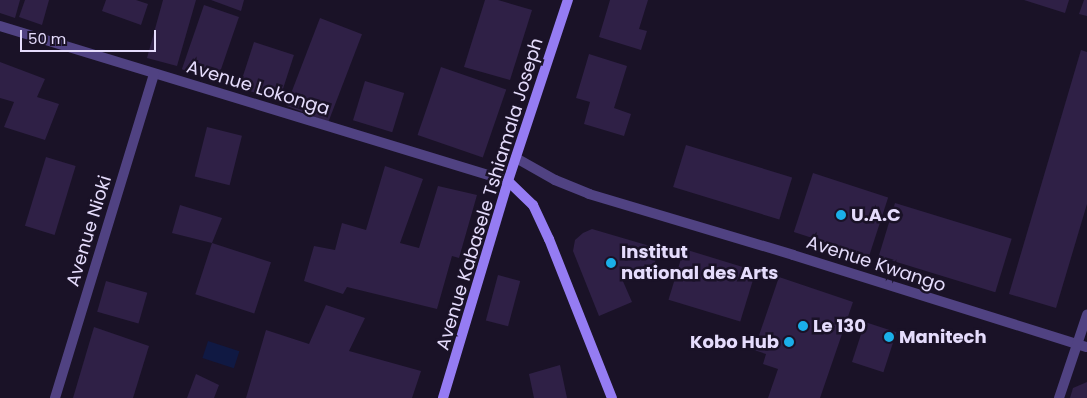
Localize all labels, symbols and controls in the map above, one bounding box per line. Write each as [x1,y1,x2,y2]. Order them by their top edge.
scale bar [22,20,159,52]
text: 50 m [28,28,66,49]
street label: Avenue Kabasele Tshiamala Joseph [432,35,548,353]
street label: Avenue Lokonga [184,56,332,120]
street label: Avenue Nioki [62,173,116,289]
place label: U.A.C [851,204,901,226]
marker: U.A.C [835,209,847,221]
street label: Avenue Kwango [804,231,948,297]
place label: Institut national des Arts [621,242,778,284]
marker: Institut national des Arts [605,257,617,269]
place label: Le 130 [813,315,866,337]
marker: Le 130 [797,320,809,332]
place label: Manitech [899,326,987,348]
place label: Kobo Hub [690,331,779,353]
marker: Manitech [883,331,895,343]
marker: Kobo Hub [783,336,795,348]

